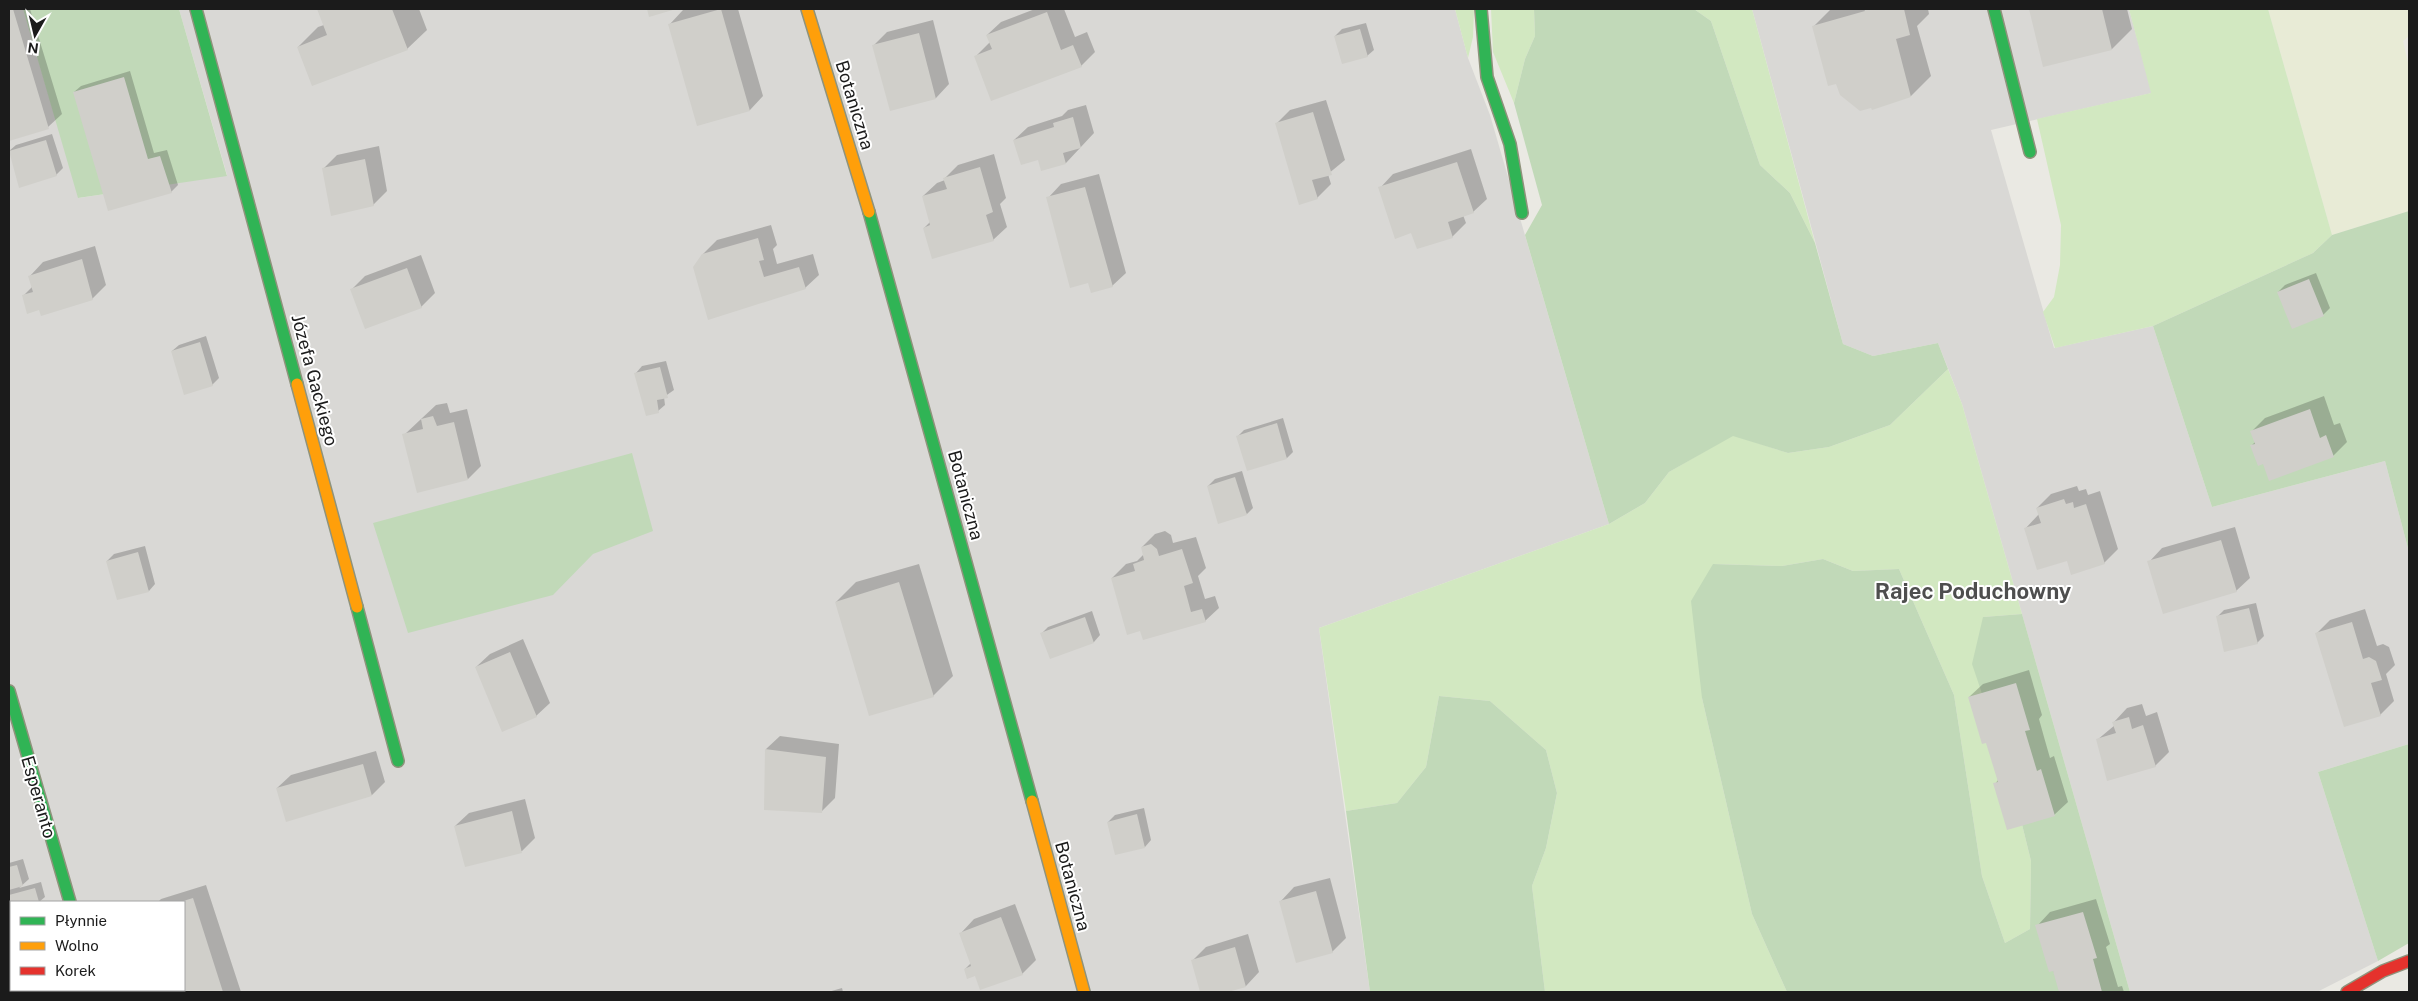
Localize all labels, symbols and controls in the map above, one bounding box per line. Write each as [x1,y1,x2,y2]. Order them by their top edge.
north arrow [10,10,60,60]
text: N [27,39,40,57]
street label: Botaniczna [831,58,879,152]
street label: Józefa Gackiego [287,312,343,448]
street label: Botaniczna [944,448,988,542]
district label: Rajec Poduchowny [1875,578,2072,604]
street label: Esperanto [17,753,61,841]
street label: Botaniczna [1051,839,1095,933]
legend [10,901,185,991]
text: Płynnie [55,912,107,929]
text: Wolno [55,937,99,954]
text: Korek [55,962,96,979]

